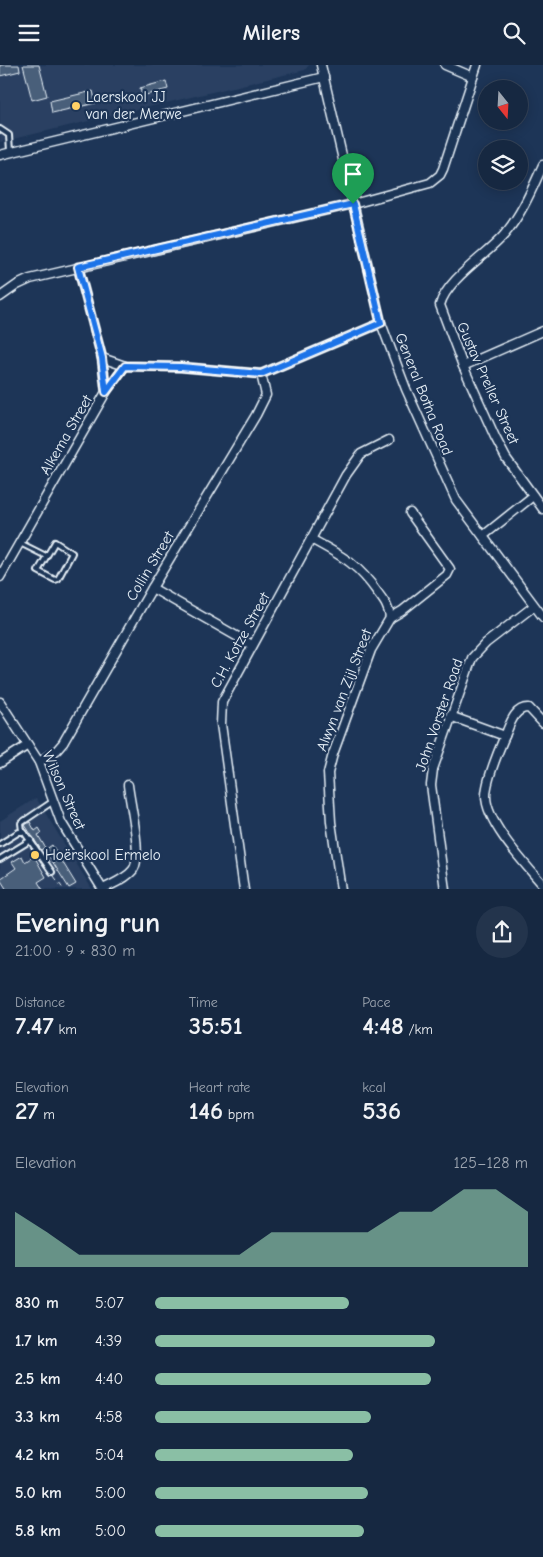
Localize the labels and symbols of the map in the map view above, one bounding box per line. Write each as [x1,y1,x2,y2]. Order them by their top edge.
north arrow [478,80,528,130]
place label: Laerskool JJ van der Merwe [85,88,182,123]
marker: Laerskool JJ van der Merwe [70,100,82,112]
pin [332,153,374,204]
street label: Gustav Preller Street [453,319,523,447]
street label: General Botha Road [391,330,457,458]
street label: Alkema Street [36,391,96,478]
street label: Collin Street [122,527,178,604]
street label: C.H. Kotze Street [206,588,274,691]
street label: Alwyn van Zijl Street [312,626,376,754]
street label: John Vorster Road [411,656,467,774]
street label: Wilson Street [39,748,90,833]
place label: Hoërskool Ermelo [45,846,161,864]
marker: Hoërskool Ermelo [29,849,41,861]

